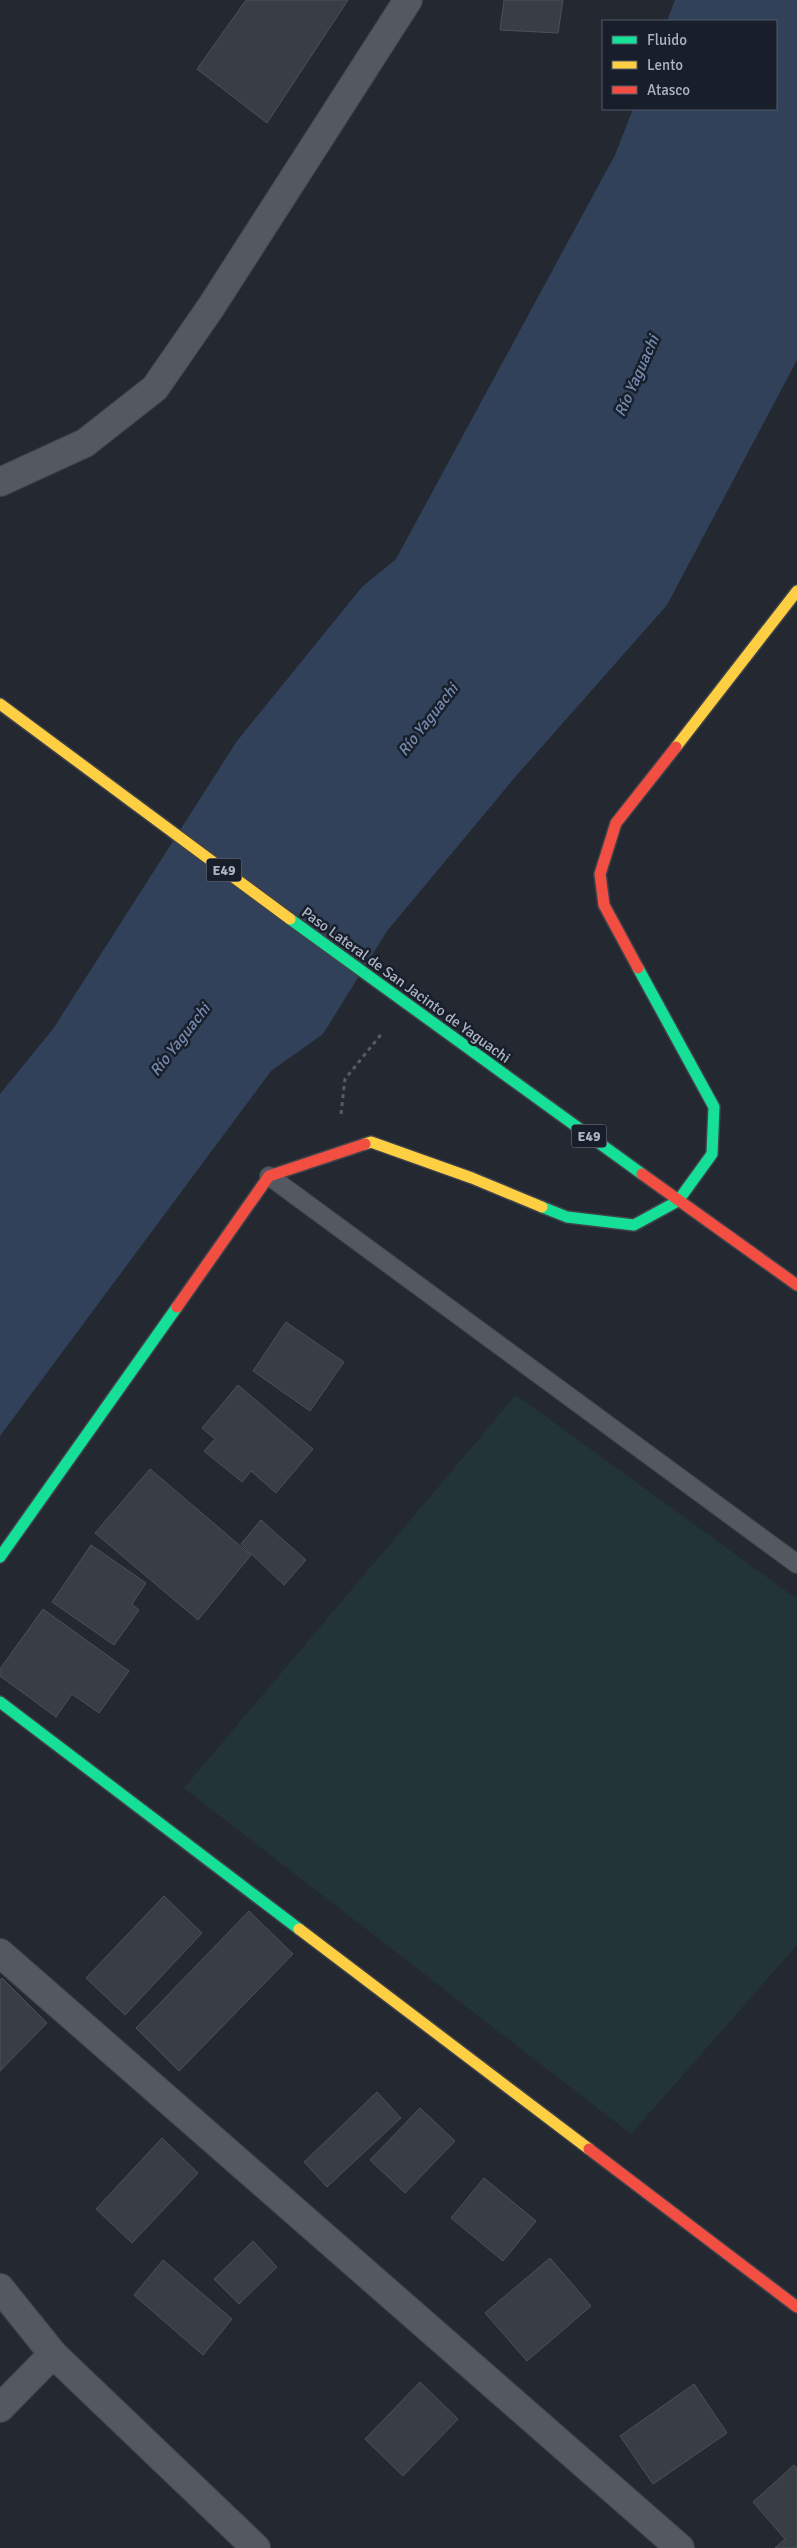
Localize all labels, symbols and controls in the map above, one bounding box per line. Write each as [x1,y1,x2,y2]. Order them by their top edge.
legend [602,20,777,110]
text: Fluido [647,31,687,49]
text: Lento [647,56,683,74]
text: Atasco [647,81,690,99]
water label: Río Yaguachi [610,331,665,420]
water label: Río Yaguachi [393,678,464,760]
road number: E49 [206,858,242,882]
street label: Paso Lateral de San Jacinto de Yaguachi [298,903,514,1067]
water label: Río Yaguachi [145,998,216,1080]
road number: E49 [572,1124,606,1148]

